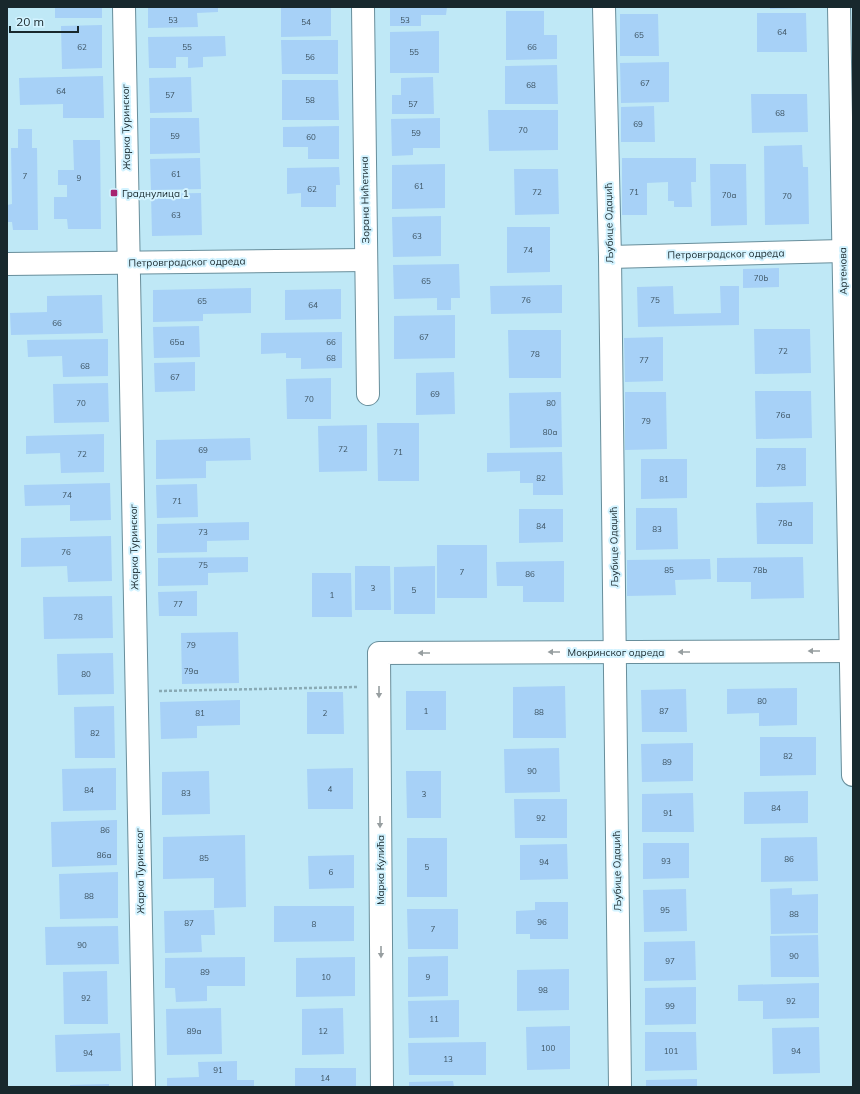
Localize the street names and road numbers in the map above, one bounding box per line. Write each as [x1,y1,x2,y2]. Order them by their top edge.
street label: Жарка Туринског [119,83,133,170]
street label: Зорана Нићетина [358,156,372,244]
street label: Љубице Одаџић [602,182,616,263]
street label: Петровградског одреда [667,246,785,262]
street label: Артемова [836,247,850,295]
street label: Петровградског одреда [128,254,246,270]
street label: Жарка Туринског [127,503,141,590]
street label: Љубице Одаџић [607,506,621,587]
street label: Мокринског одреда [568,646,664,659]
street label: Жарка Туринског [133,827,147,914]
street label: Љубице Одаџић [610,830,624,911]
street label: Марка Кулића [374,835,387,905]

